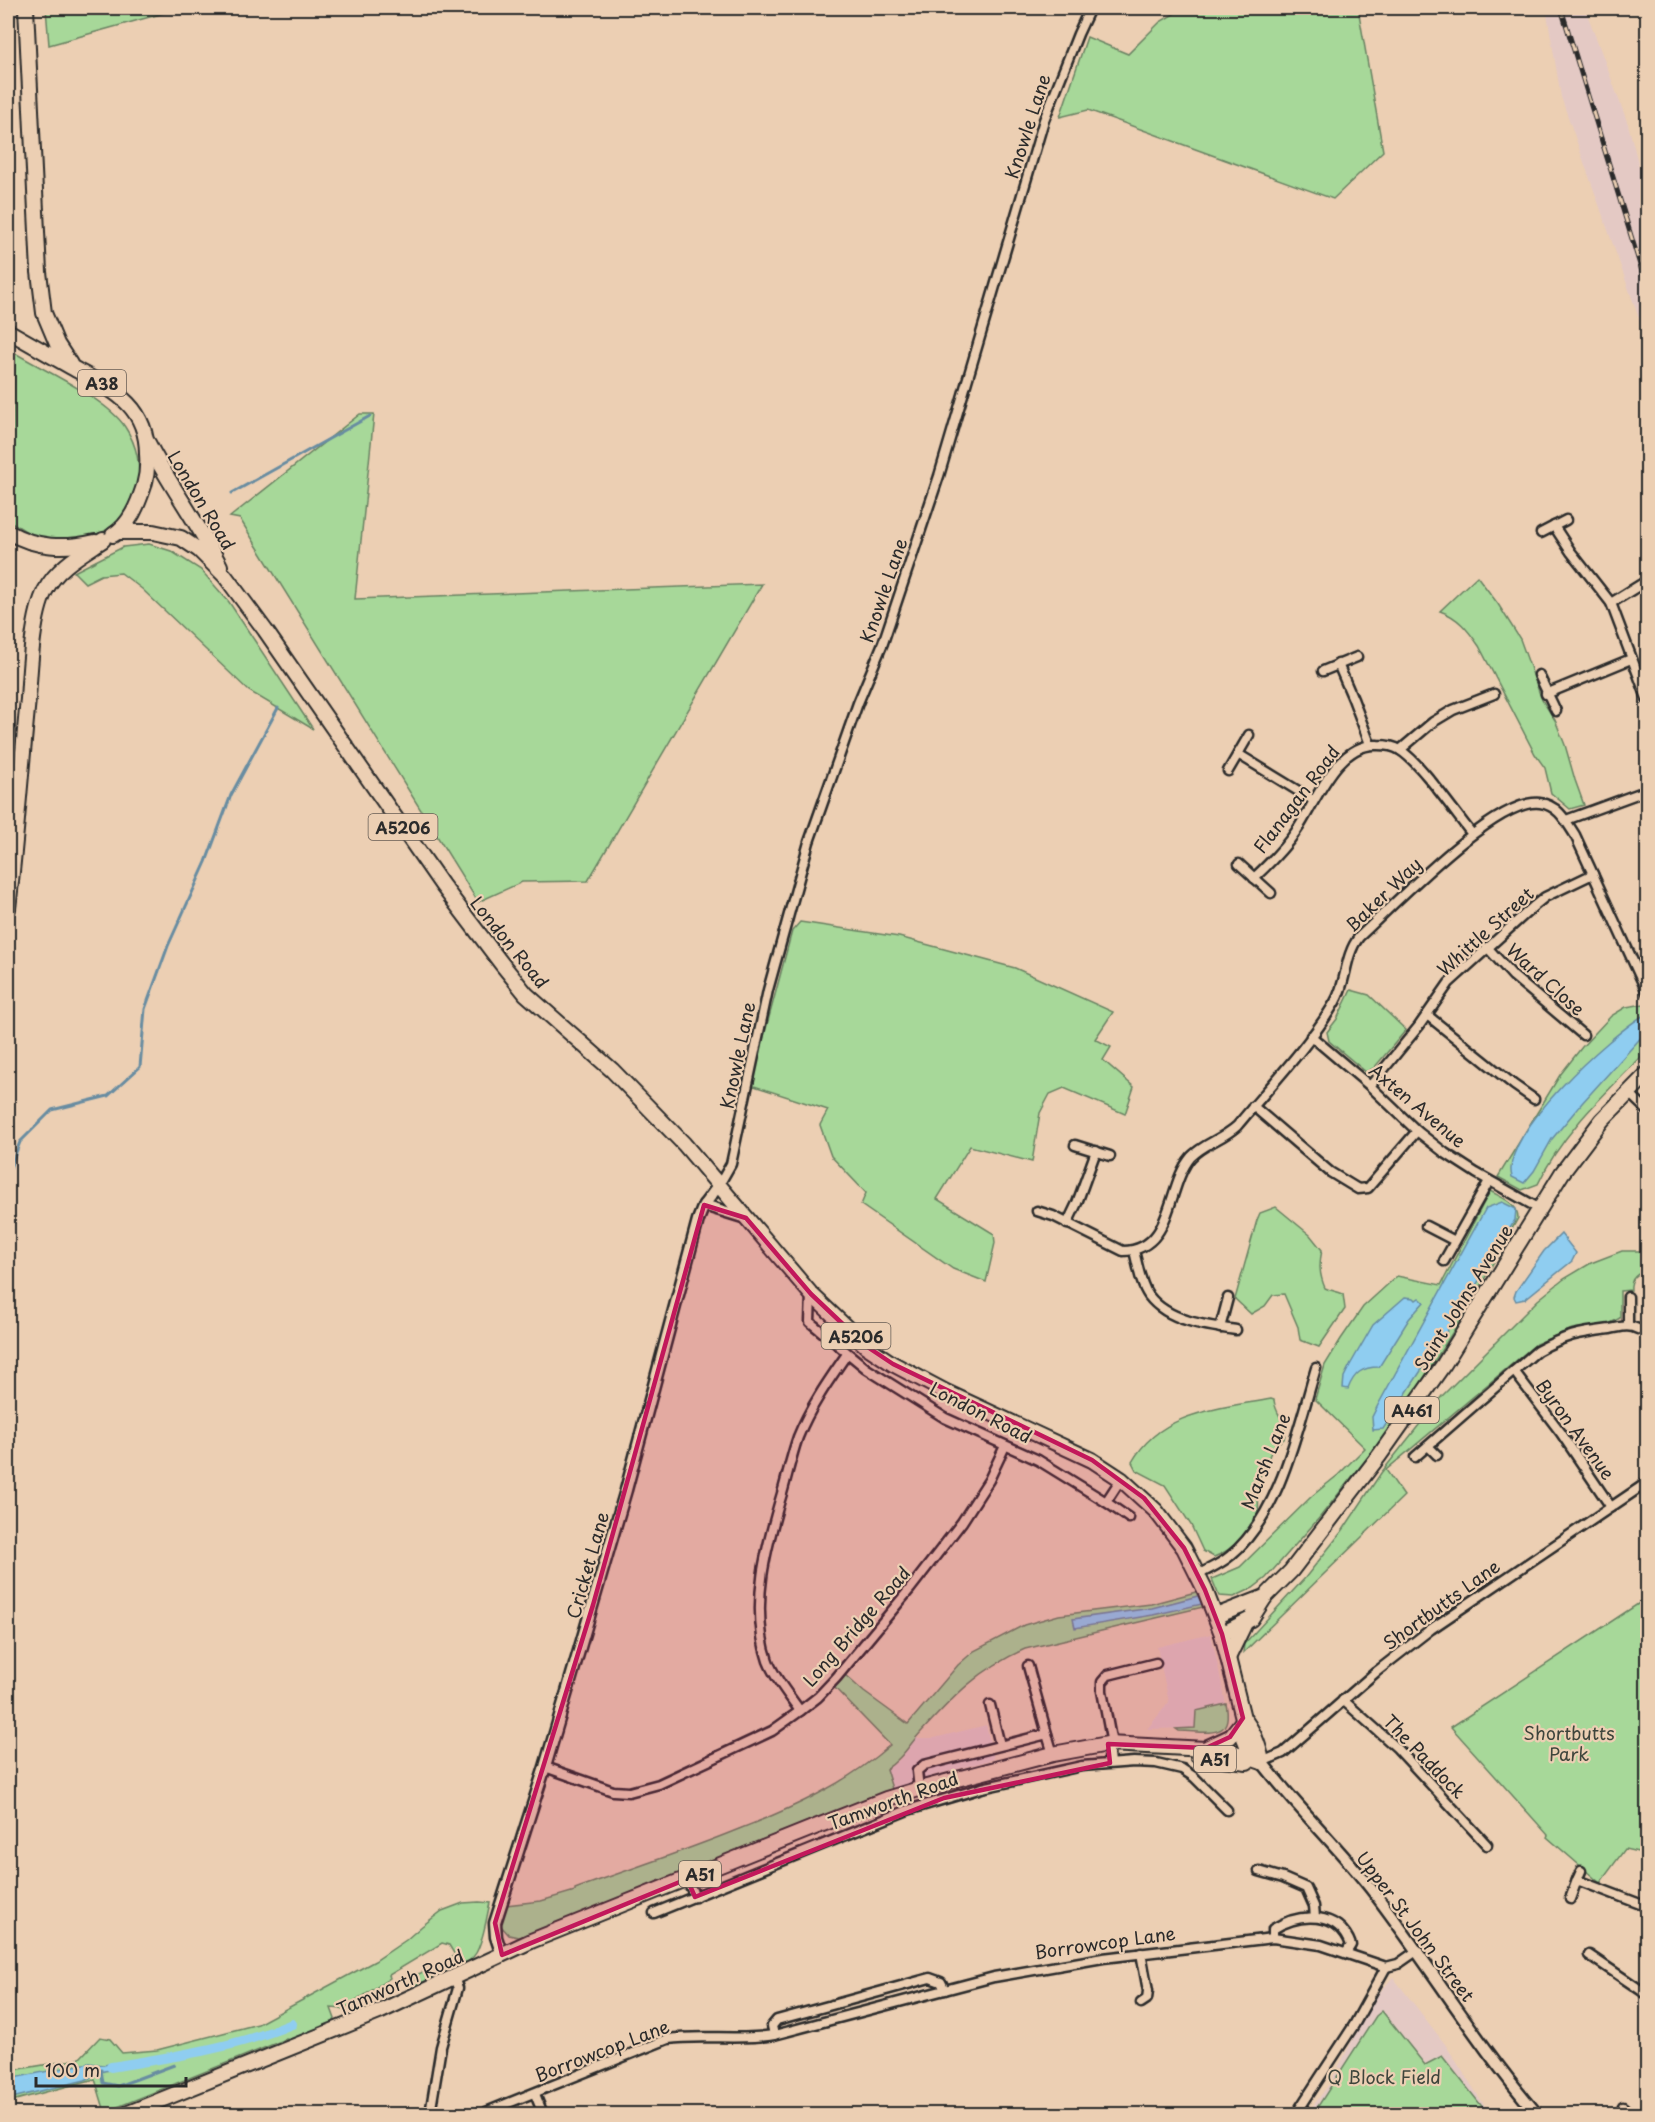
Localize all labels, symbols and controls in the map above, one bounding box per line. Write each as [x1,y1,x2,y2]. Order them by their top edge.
street label: Knowle Lane [997,70,1057,182]
road number: A38 [78,370,126,396]
street label: London Road [162,445,242,555]
street label: Knowle Lane [853,534,913,646]
street label: Flanagan Road [1246,739,1346,859]
road number: A5206 [368,814,438,840]
street label: Baker Way [1339,850,1427,938]
street label: Whittle Street [1431,880,1539,982]
street label: London Road [464,890,556,994]
street label: Ward Close [1501,936,1591,1022]
street label: Knowle Lane [712,999,762,1111]
street label: Axten Avenue [1364,1057,1472,1154]
street label: Saint Johns Avenue [1407,1218,1519,1376]
road number: A5206 [822,1323,890,1349]
street label: Byron Avenue [1530,1373,1622,1485]
street label: London Road [925,1375,1037,1449]
road number: A461 [1385,1397,1439,1423]
street label: Marsh Lane [1233,1409,1297,1513]
street label: Cricket Lane [559,1508,615,1622]
street label: Shortbutts Lane [1377,1552,1505,1656]
street label: Long Bridge Road [796,1560,916,1692]
street label: The Paddock [1378,1708,1472,1804]
park label: Shortbutts Park [1523,1719,1615,1767]
road number: A51 [1194,1746,1236,1772]
street label: Tamworth Road [824,1764,962,1836]
street label: Upper St John Street [1350,1845,1482,2007]
road number: A51 [679,1861,721,1887]
street label: Borrowcop Lane [1033,1919,1177,1965]
street label: Tamworth Road [332,1942,468,2022]
street label: Borrowcop Lane [531,2012,673,2088]
scale bar [36,2050,186,2088]
text: 100 m [45,2056,100,2083]
park label: Q Block Field [1327,2063,1441,2090]

